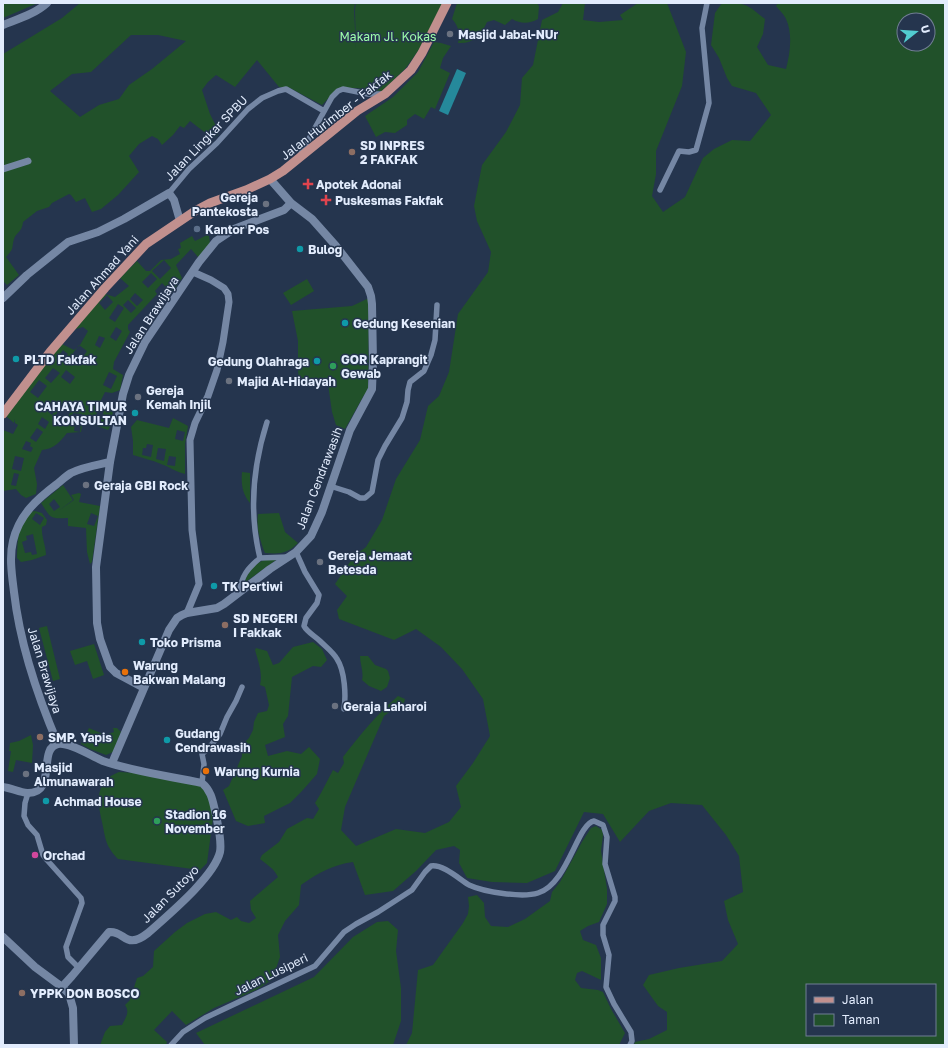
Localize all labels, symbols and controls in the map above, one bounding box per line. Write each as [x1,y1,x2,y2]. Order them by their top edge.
north arrow [896,12,936,52]
text: U [919,23,933,35]
place label: Masjid Jabal-NUr [458,27,559,42]
park label: Makam Jl. Kokas [340,29,436,44]
marker: Masjid Jabal-NUr [445,29,455,39]
street label: Jalan Hurimber - Fakfak [277,67,395,163]
street label: Jalan Lingkar SPBU [161,92,251,184]
place label: SD INPRES 2 FAKFAK [360,138,425,167]
marker: SD INPRES 2 FAKFAK [347,147,357,157]
place label: Apotek Adonai [316,177,401,192]
marker: Apotek Adonai [303,179,313,189]
place label: Gereja Pantekosta [192,190,258,219]
place label: Puskesmas Fakfak [335,193,444,208]
marker: Puskesmas Fakfak [320,194,332,206]
marker: Gereja Pantekosta [261,199,271,209]
place label: Kantor Pos [205,222,270,237]
marker: Kantor Pos [192,224,202,234]
street label: Jalan Ahmad Yani [62,232,142,318]
place label: Bulog [308,242,342,257]
marker: Bulog [295,244,305,254]
street label: Jalan Brawijaya [120,273,182,357]
place label: Gedung Kesenian [353,316,455,331]
marker: Gedung Kesenian [340,318,350,328]
place label: PLTD Fakfak [24,352,96,367]
place label: GOR Kaprangit Gewab [341,352,428,381]
marker: PLTD Fakfak [11,354,21,364]
place label: Gedung Olahraga [208,354,309,369]
marker: Gedung Olahraga [312,356,322,366]
marker: GOR Kaprangit Gewab [328,361,338,371]
place label: Majid Al-Hidayah [237,374,336,389]
marker: Majid Al-Hidayah [224,376,234,386]
place label: Gereja Kemah Injil [146,383,211,412]
marker: Gereja Kemah Injil [133,392,143,402]
place label: CAHAYA TIMUR KONSULTAN [35,399,127,428]
marker: CAHAYA TIMUR KONSULTAN [130,408,140,418]
street label: Jalan Cendrawasih [293,425,345,531]
place label: Geraja GBI Rock [94,478,188,493]
marker: Geraja GBI Rock [81,480,91,490]
place label: Gereja Jemaat Betesda [328,548,412,577]
marker: Gereja Jemaat Betesda [315,557,325,567]
place label: TK Pertiwi [222,579,283,594]
marker: TK Pertiwi [209,581,219,591]
place label: SD NEGERI I Fakkak [233,611,298,640]
marker: SD NEGERI I Fakkak [220,620,230,630]
street label: Jalan Brawijaya [25,625,65,715]
place label: Toko Prisma [150,635,221,650]
marker: Toko Prisma [137,637,147,647]
place label: Warung Bakwan Malang [133,658,226,687]
marker: Warung Bakwan Malang [120,667,130,677]
place label: Geraja Laharoi [343,699,427,714]
marker: Geraja Laharoi [330,701,340,711]
place label: Gudang Cendrawasih [175,726,250,755]
place label: SMP. Yapis [48,730,112,745]
marker: SMP. Yapis [35,732,45,742]
marker: Gudang Cendrawasih [162,735,172,745]
place label: Masjid Almunawarah [34,760,114,789]
place label: Warung Kurnia [214,764,300,779]
marker: Warung Kurnia [201,766,211,776]
marker: Masjid Almunawarah [21,769,31,779]
place label: Achmad House [54,794,142,809]
marker: Achmad House [41,796,51,806]
place label: Stadion 16 November [165,807,227,836]
marker: Stadion 16 November [152,816,162,826]
place label: Orchad [43,848,85,863]
marker: Orchad [30,850,40,860]
street label: Jalan Sutoyo [138,862,202,926]
street label: Jalan Lusiperi [232,950,310,998]
legend [806,984,936,1036]
place label: YPPK DON BOSCO [30,986,140,1001]
marker: YPPK DON BOSCO [17,988,27,998]
text: Jalan [842,992,873,1007]
text: Taman [842,1012,880,1027]

